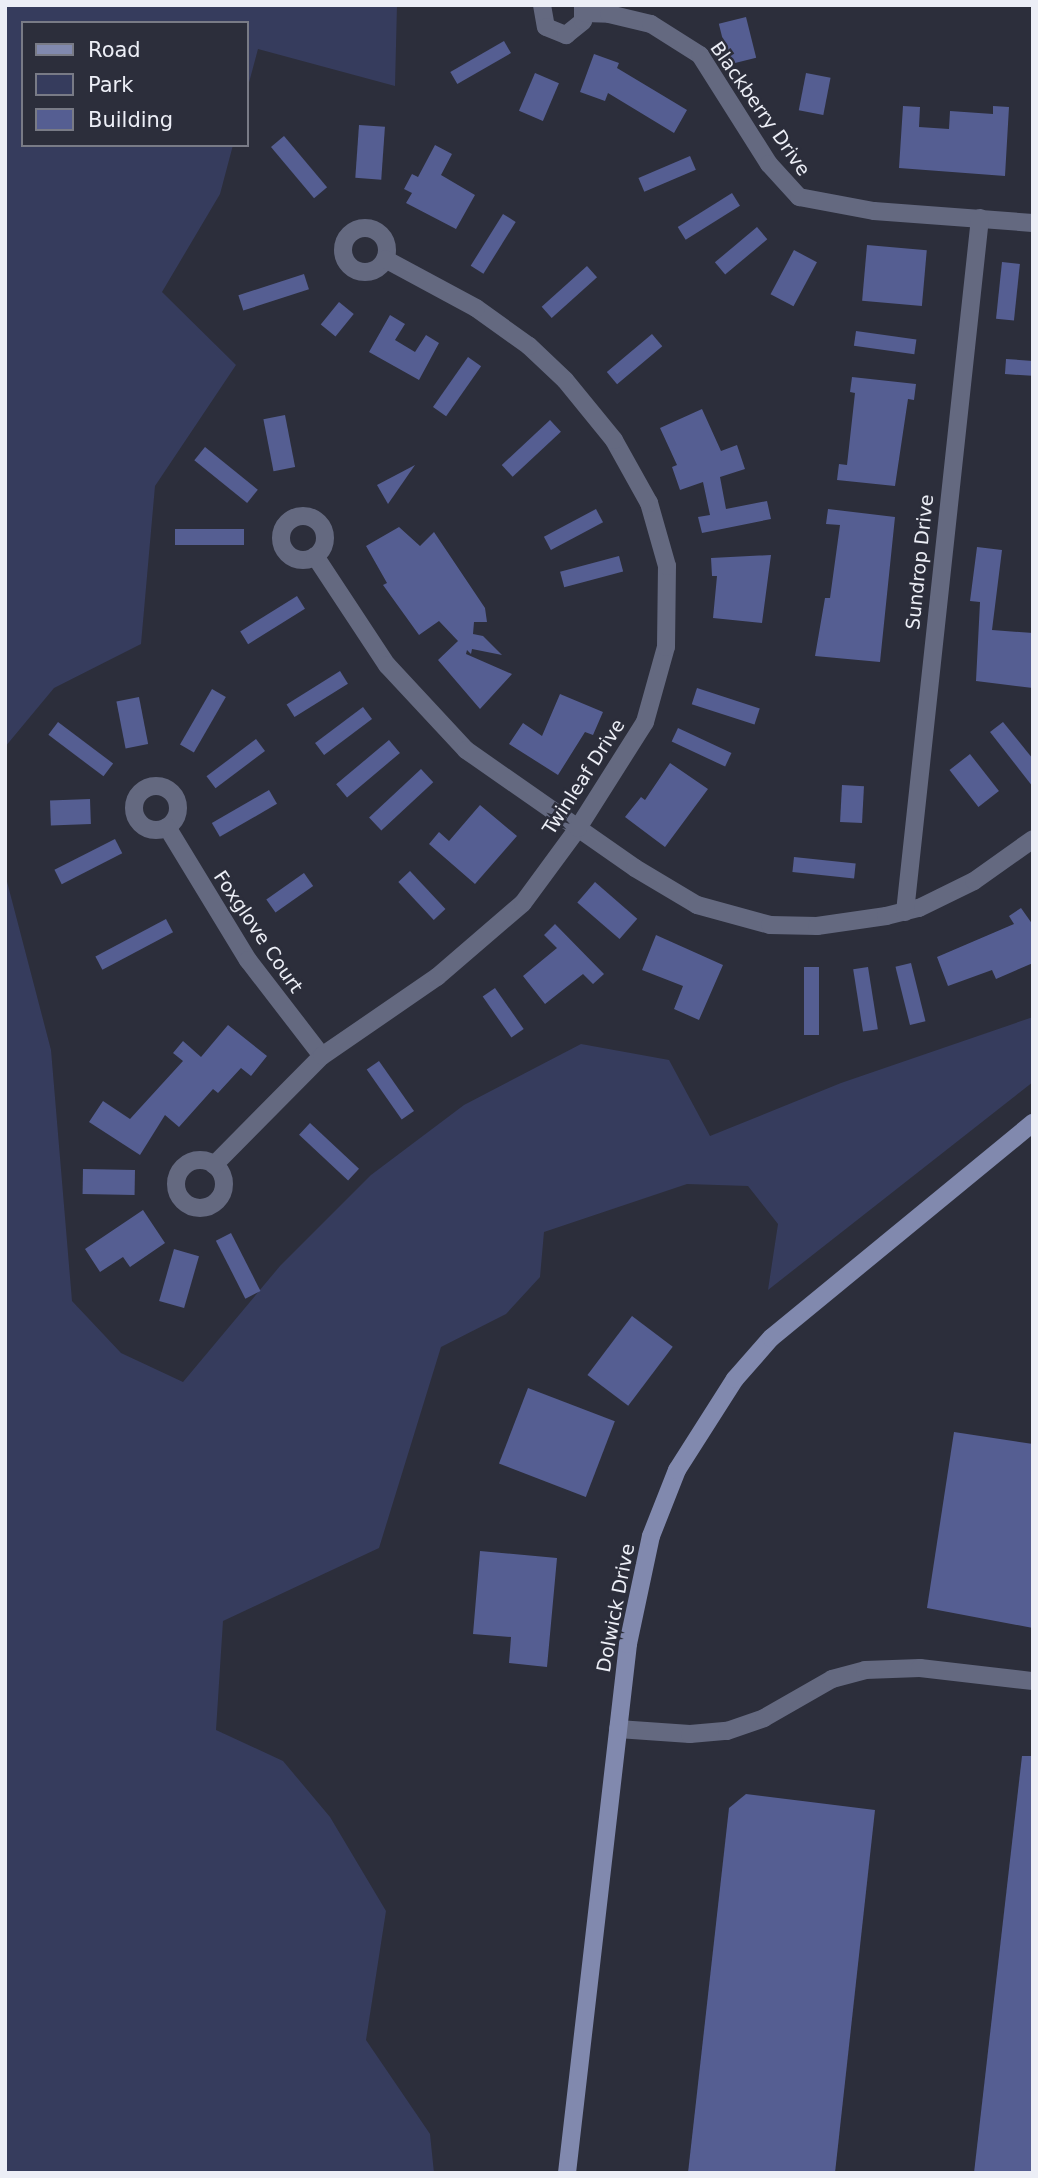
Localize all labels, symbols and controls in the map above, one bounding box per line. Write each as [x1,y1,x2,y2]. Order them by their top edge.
legend [21,21,248,147]
text: Road [88,38,141,62]
street label: Blackberry Drive [705,38,815,180]
text: Park [88,73,133,97]
text: Building [88,108,173,132]
street label: Sundrop Drive [902,493,938,631]
street label: Twinleaf Drive [538,715,630,839]
street label: Foxglove Court [209,866,307,998]
street label: Dolwick Drive [592,1542,640,1674]

